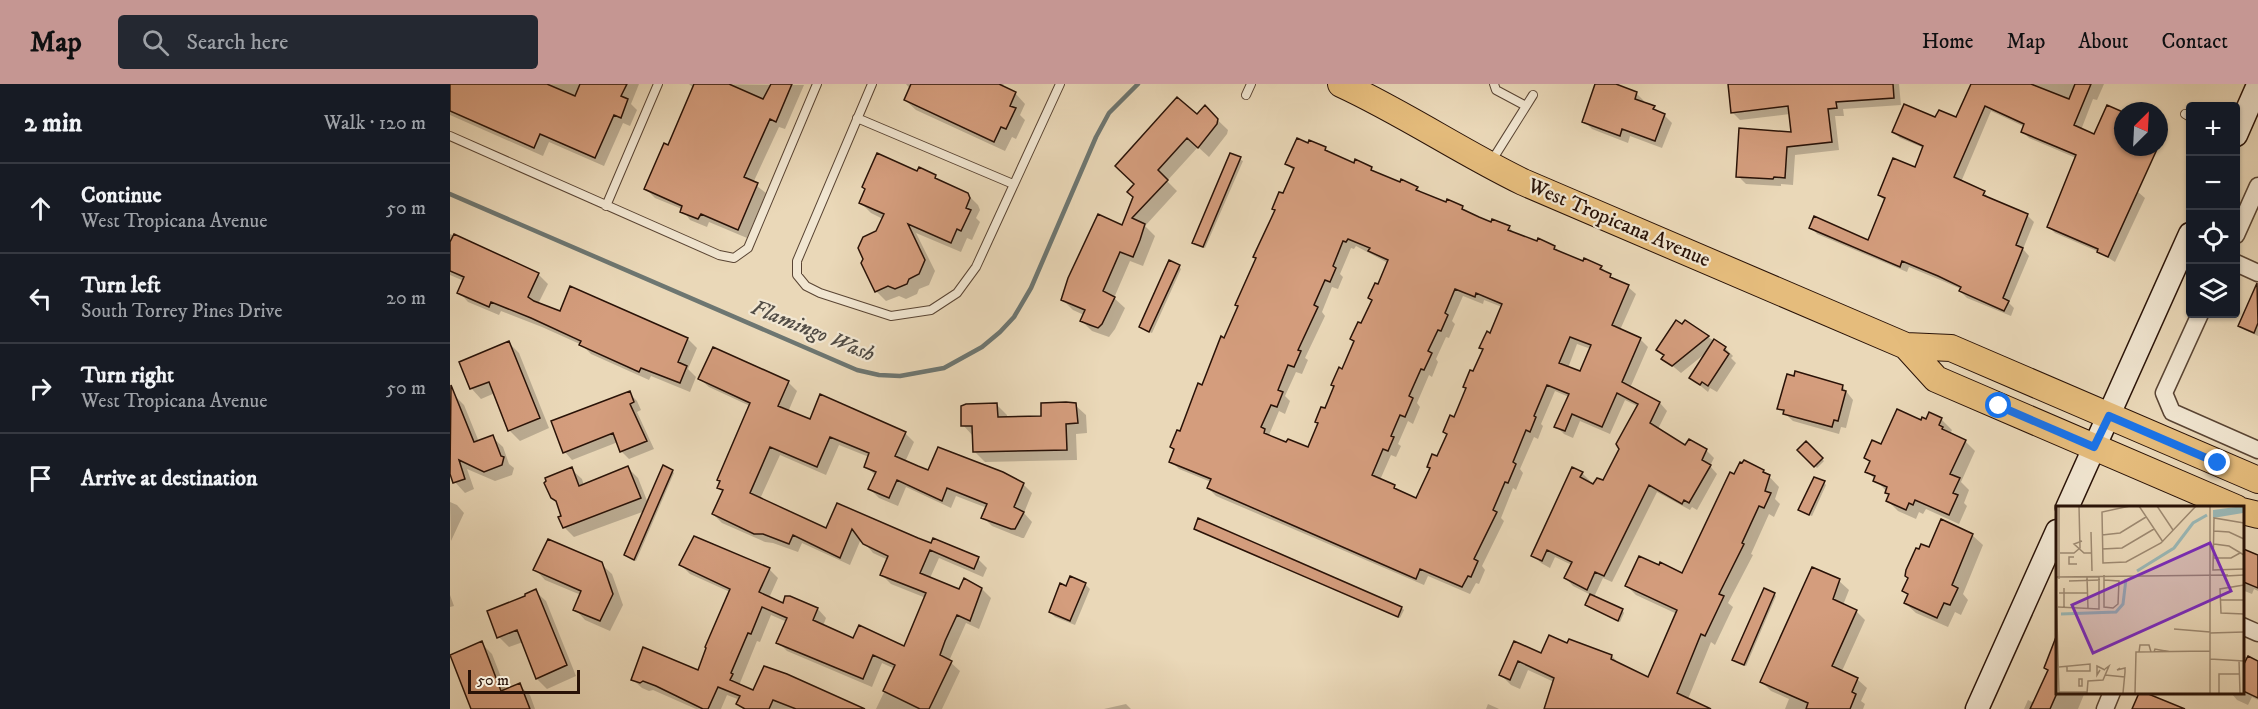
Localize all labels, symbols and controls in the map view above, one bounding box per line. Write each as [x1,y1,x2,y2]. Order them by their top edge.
search box [118,15,538,69]
text: Map [30,25,82,60]
icon: search [139,26,172,59]
text: Search here [187,29,288,56]
text: Home [1922,29,1974,55]
text: Map [2007,29,2045,55]
text: About [2078,29,2129,55]
text: Contact [2162,29,2228,55]
north arrow [2114,102,2168,156]
map controls [2186,102,2240,318]
button: + [2186,102,2240,156]
text: 2 min [24,107,82,140]
text: Walk · 120 m [324,111,426,136]
button: − [2186,156,2240,210]
street label: West Tropicana Avenue [1523,172,1714,273]
text: Continue [81,182,162,209]
icon: ahead [24,192,57,225]
text: 50 m [386,196,426,221]
text: West Tropicana Avenue [81,209,267,234]
button: locate [2186,210,2240,264]
button: layers [2186,264,2240,318]
text: Turn left [81,272,161,299]
icon: left [24,282,57,315]
text: 20 m [386,286,426,311]
water label: Flamingo Wash [747,294,879,368]
text: South Torrey Pines Drive [81,299,283,324]
text: Turn right [81,362,174,389]
icon: right [24,372,57,405]
text: 50 m [386,376,426,401]
text: West Tropicana Avenue [81,389,267,414]
route start [1985,392,2011,418]
route end [2204,449,2230,475]
icon: arrive [24,462,57,495]
text: Arrive at destination [81,465,258,492]
inset map [2056,506,2243,694]
scale bar [468,667,580,694]
text: 50 m [477,670,509,690]

